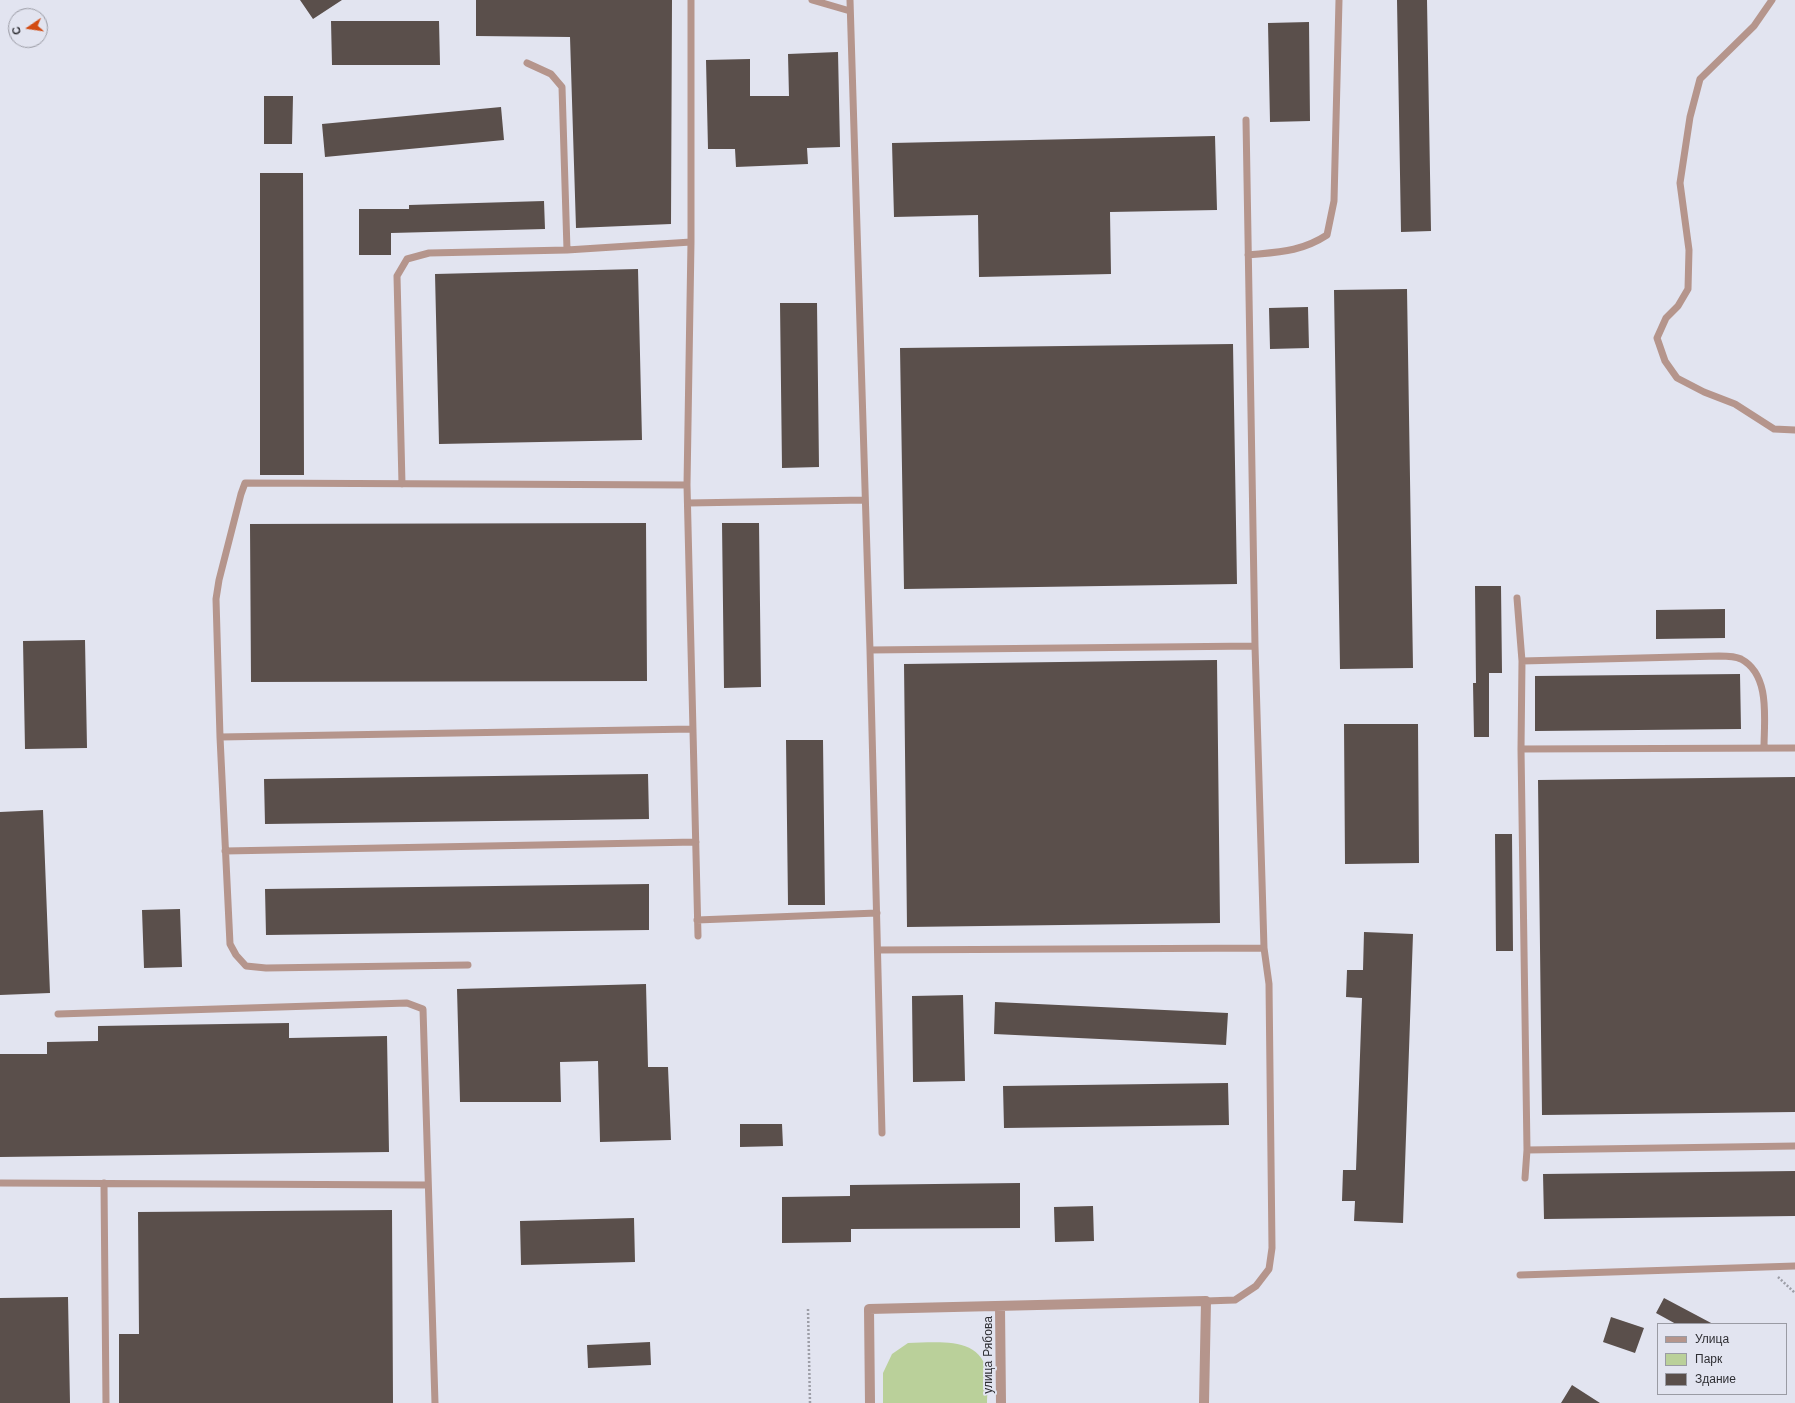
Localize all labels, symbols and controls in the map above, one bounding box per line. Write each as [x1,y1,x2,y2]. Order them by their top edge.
north arrow [8,8,48,48]
text: С [10,25,24,36]
street label: улица Рябова [981,1316,995,1394]
legend [1657,1323,1787,1395]
text: Улица [1695,1332,1729,1346]
text: Парк [1695,1352,1722,1366]
text: Здание [1695,1372,1736,1386]

